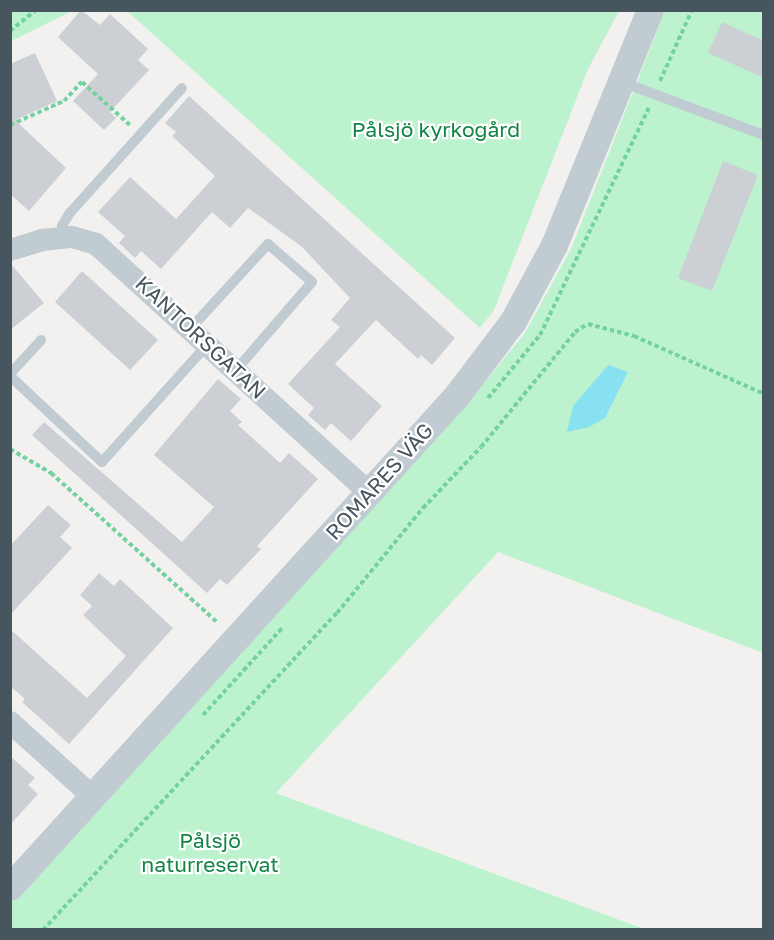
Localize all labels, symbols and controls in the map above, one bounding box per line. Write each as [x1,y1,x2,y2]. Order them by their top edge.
park label: Pålsjö kyrkogård [352,116,520,142]
street label: KANTORSGATAN [131,270,271,404]
street label: ROMARES VÄG [320,417,438,545]
park label: Pålsjö naturreservat [141,827,279,877]

